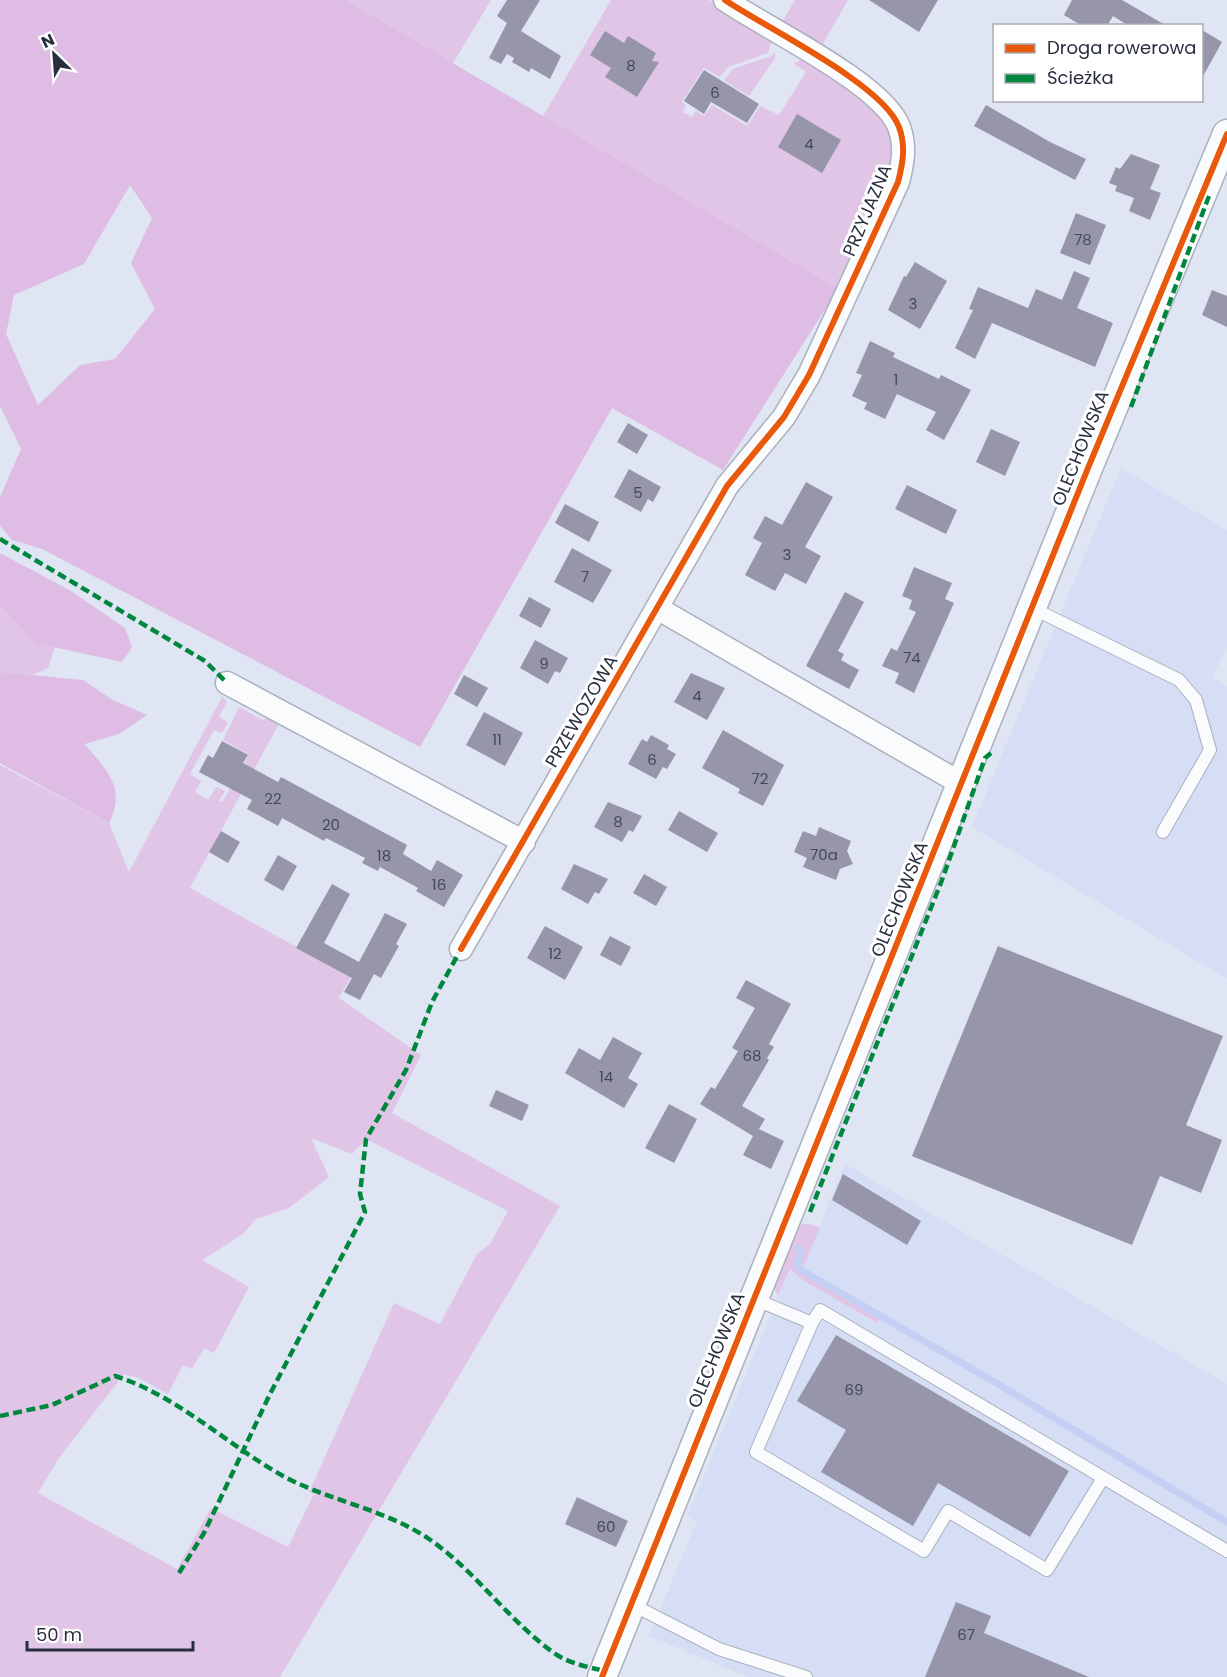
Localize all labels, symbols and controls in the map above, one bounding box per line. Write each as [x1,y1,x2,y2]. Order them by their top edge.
north arrow [24,24,84,84]
legend [993,24,1203,102]
text: N [38,28,58,54]
text: Droga rowerowa [1047,35,1196,60]
house number: 8 [626,55,636,76]
text: Ścieżka [1047,65,1114,90]
house number: 6 [710,82,720,103]
house number: 4 [804,133,814,154]
street label: PRZYJAZNA [836,160,898,260]
house number: 78 [1074,229,1092,250]
house number: 3 [909,293,917,314]
house number: 1 [894,369,898,390]
street label: OLECHOWSKA [1045,386,1115,510]
house number: 5 [633,482,643,503]
house number: 3 [783,544,791,565]
house number: 7 [581,566,589,587]
house number: 74 [903,647,921,668]
street label: PRZEWOZOWA [539,650,623,772]
house number: 9 [539,653,549,674]
house number: 4 [692,685,702,706]
house number: 11 [492,729,502,750]
house number: 6 [647,749,657,770]
house number: 72 [752,768,768,789]
house number: 22 [264,788,282,809]
house number: 8 [613,811,623,832]
house number: 20 [322,814,340,835]
street label: OLECHOWSKA [864,837,934,961]
house number: 70a [810,844,838,865]
house number: 18 [377,845,391,866]
house number: 16 [432,874,446,895]
house number: 12 [548,943,562,964]
house number: 68 [743,1045,762,1066]
house number: 14 [599,1066,613,1087]
street label: OLECHOWSKA [681,1288,751,1412]
house number: 69 [845,1379,863,1400]
house number: 60 [597,1516,615,1537]
scale bar [27,1614,194,1652]
text: 50 m [36,1622,82,1647]
house number: 67 [957,1624,975,1645]

